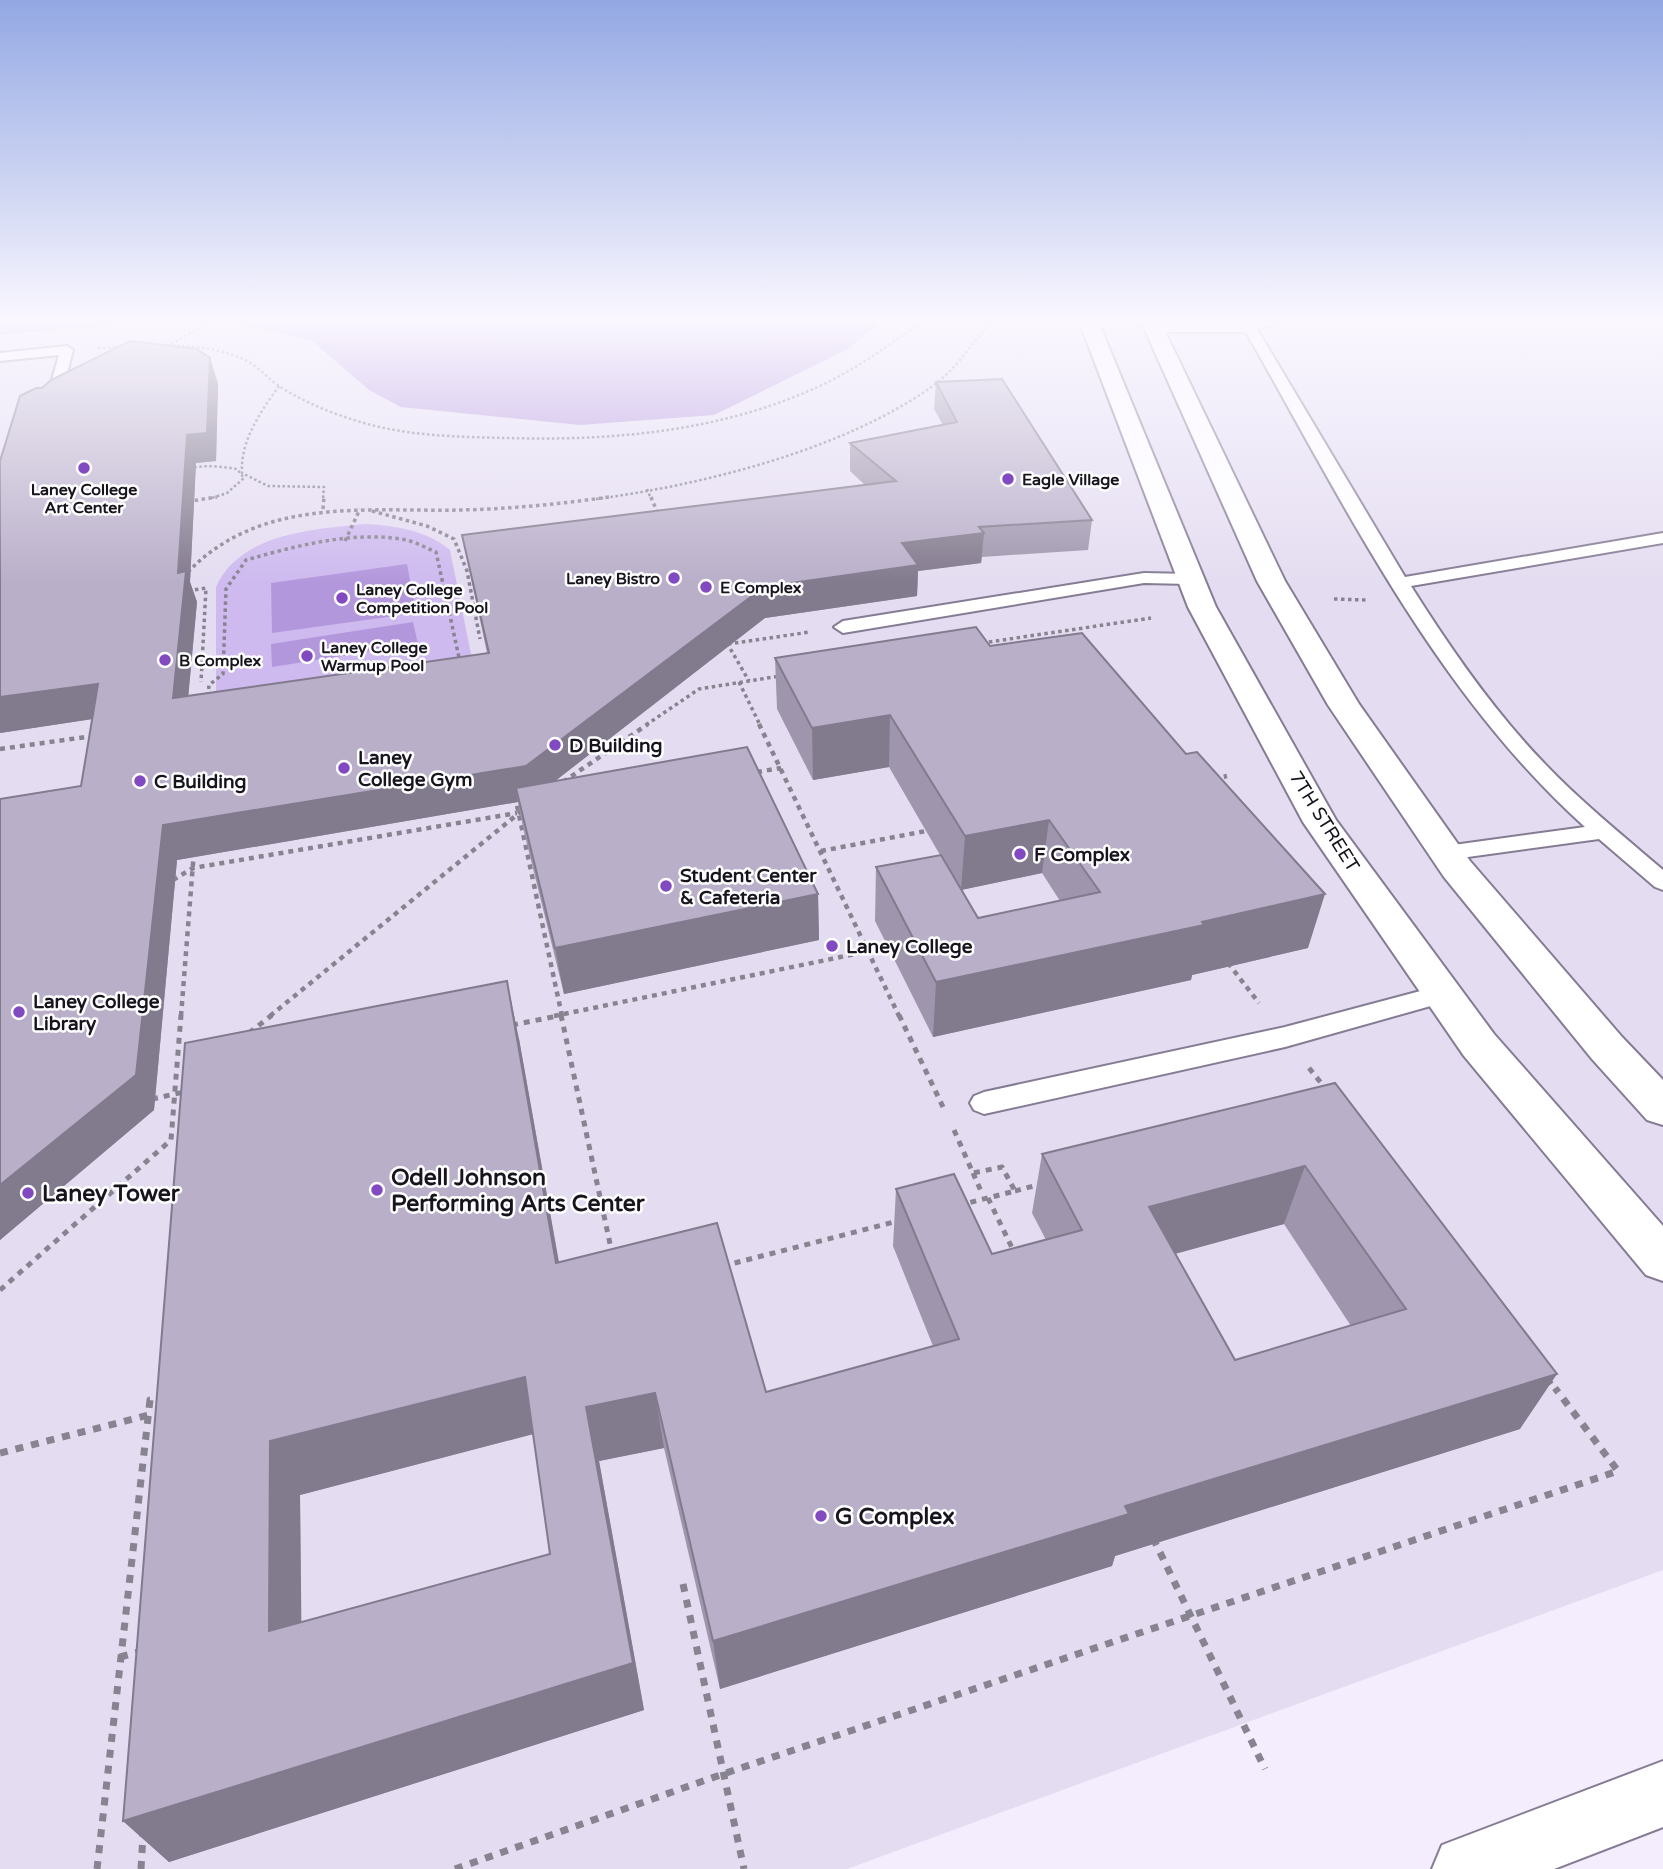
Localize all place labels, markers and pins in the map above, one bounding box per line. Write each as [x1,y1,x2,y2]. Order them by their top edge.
marker: Laney College Art Center [76,460,92,476]
place label: Eagle Village [1022,470,1119,490]
marker: Eagle Village [1000,471,1016,487]
place label: Laney College Art Center [31,480,137,518]
place label: Laney Bistro [566,569,660,589]
marker: Laney Bistro [666,570,682,586]
place label: E Complex [720,578,802,598]
marker: E Complex [698,579,714,595]
place label: Laney College Competition Pool [356,580,488,618]
marker: Laney College Competition Pool [334,590,350,606]
place label: Laney College Warmup Pool [321,638,427,676]
marker: Laney College Warmup Pool [299,648,315,664]
place label: B Complex [179,651,262,671]
marker: B Complex [157,652,173,668]
place label: D Building [569,735,663,758]
marker: D Building [547,737,563,753]
place label: Laney College Gym [358,747,472,792]
marker: Laney College Gym [336,760,352,776]
place label: C Building [154,771,247,794]
marker: C Building [132,773,148,789]
place label: F Complex [1034,844,1130,867]
marker: F Complex [1012,846,1028,862]
place label: Student Center & Cafeteria [680,865,817,909]
marker: Student Center & Cafeteria [658,878,674,894]
place label: Laney College [846,936,973,959]
marker: Laney College [824,938,840,954]
place label: Laney College Library [33,991,160,1036]
marker: Laney College Library [11,1004,27,1020]
place label: Odell Johnson Performing Arts Center [391,1164,646,1218]
place label: Laney Tower [42,1180,181,1208]
marker: Odell Johnson Performing Arts Center [369,1182,385,1198]
marker: Laney Tower [20,1185,36,1201]
place label: G Complex [835,1503,955,1531]
marker: G Complex [813,1508,829,1524]

